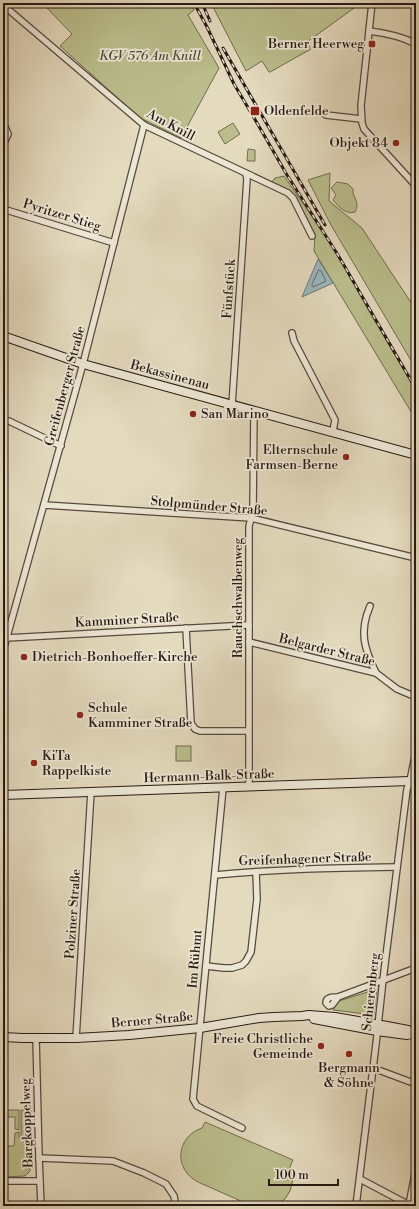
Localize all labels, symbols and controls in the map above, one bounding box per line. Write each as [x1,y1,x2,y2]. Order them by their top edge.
place label: Berner Heerweg [267,36,364,52]
marker: Berner Heerweg [367,39,377,49]
park label: KGV 576 Am Knill [99,48,202,64]
place label: Oldenfelde [264,103,329,119]
street label: Am Knill [143,105,198,144]
marker: Oldenfelde [249,105,261,117]
place label: Objekt 84 [330,135,388,151]
marker: Objekt 84 [391,138,401,148]
street label: Pyritzer Stieg [21,196,103,235]
street label: Fünfstück [219,258,239,319]
street label: Greifenberger Straße [41,324,89,448]
street label: Bekassinenau [128,357,212,393]
place label: San Marino [201,406,269,422]
marker: San Marino [188,409,198,419]
place label: Elternschule Farmsen-Berne [245,442,338,473]
marker: Elternschule Farmsen-Berne [341,452,351,462]
street label: Stolpmünder Straße [150,493,269,519]
street label: Rauchschwalbenweg [230,537,246,658]
street label: Kamminer Straße [74,609,180,631]
street label: Belgarder Straße [276,630,377,670]
place label: Dietrich-Bonhoeffer-Kirche [32,649,198,665]
marker: Dietrich-Bonhoeffer-Kirche [19,652,29,662]
place label: Schule Kamminer Straße [88,700,193,731]
marker: Schule Kamminer Straße [75,710,85,720]
place label: KiTa Rappelkiste [42,748,112,779]
marker: KiTa Rappelkiste [29,758,39,768]
street label: Hermann-Balk-Straße [143,766,275,786]
street label: Greifenhagener Straße [238,849,372,869]
street label: Polziner Straße [62,868,84,960]
street label: Im Rühmt [184,928,206,989]
street label: Schierenberg [359,952,383,1032]
street label: Berner Straße [109,1008,194,1032]
place label: Freie Christliche Gemeinde [213,1031,313,1062]
marker: Freie Christliche Gemeinde [316,1041,326,1051]
marker: Bergmann & Söhne [344,1049,354,1059]
place label: Bergmann & Söhne [317,1060,380,1091]
street label: Bargkoppelweg [17,1078,37,1169]
scale bar [269,1161,338,1187]
text: 100 m [275,1168,309,1183]

